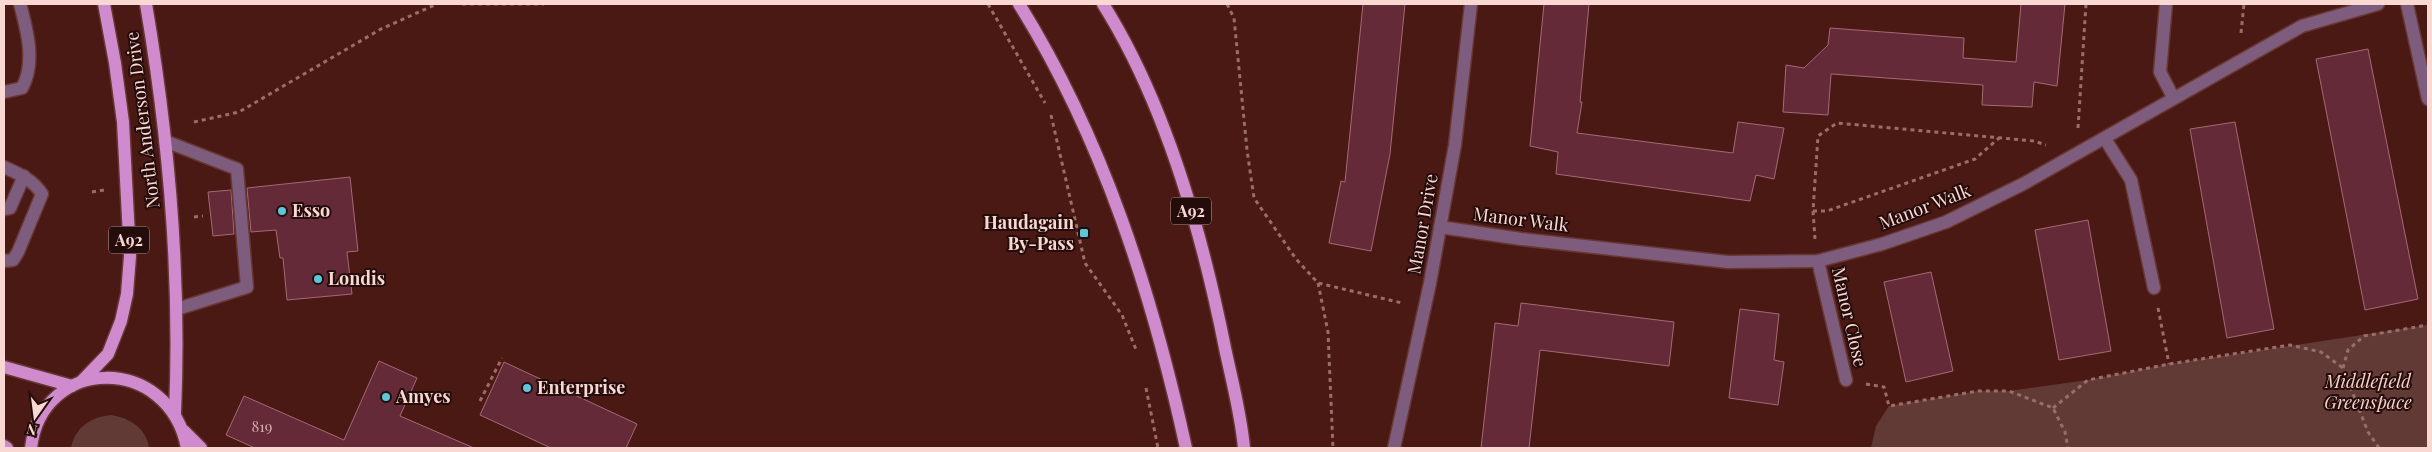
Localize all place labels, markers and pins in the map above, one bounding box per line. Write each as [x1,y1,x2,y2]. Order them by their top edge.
place label: Esso [292,198,330,222]
marker: Esso [276,205,288,217]
place label: Haudagain By-Pass [984,210,1074,255]
marker: Haudagain By-Pass [1078,227,1090,239]
place label: Londis [328,266,385,290]
marker: Londis [312,273,324,285]
place label: Enterprise [537,375,625,399]
marker: Enterprise [521,382,533,394]
place label: Amyes [395,384,451,408]
marker: Amyes [380,391,392,403]

